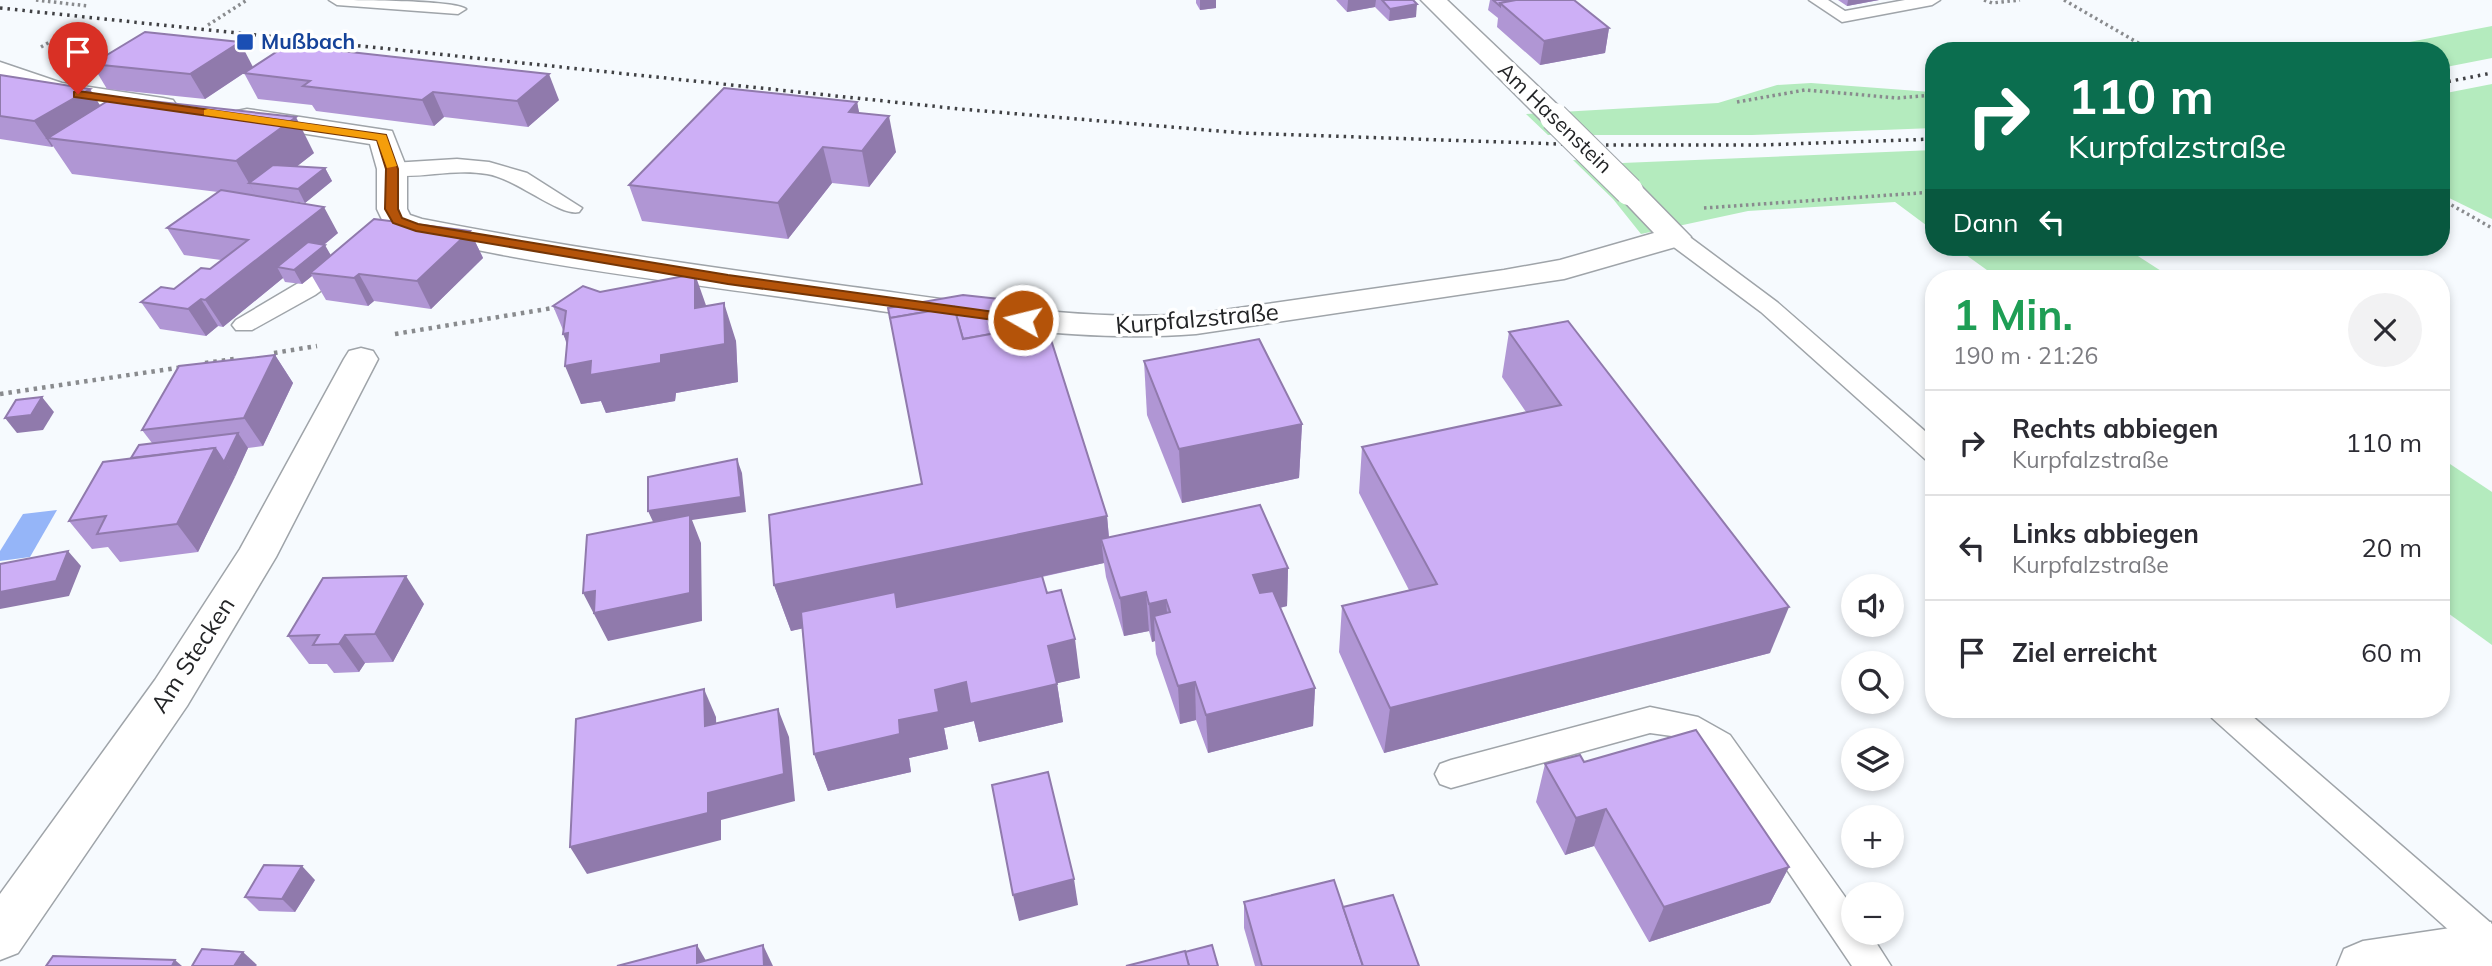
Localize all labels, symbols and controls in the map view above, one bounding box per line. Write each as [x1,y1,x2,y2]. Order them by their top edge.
pin [48,22,108,94]
place label: Mußbach [261,28,355,54]
marker: Mußbach [235,32,255,52]
icon: arrive [59,33,97,71]
street label: Am Hasenstein [1493,56,1618,178]
text: 110 m [2068,65,2214,126]
icon: right [1953,70,2044,161]
text: Kurpfalzstraße [2068,126,2286,166]
icon: left [2033,203,2071,241]
text: Dann [1953,206,2019,239]
position arrow [986,283,1060,357]
text: 1 Min. [1953,288,2073,341]
button: close [2348,293,2422,367]
street label: Kurpfalzstraße [1114,296,1280,340]
text: 190 m · 21:26 [1953,341,2098,370]
text: Rechts abbiegen [2012,412,2218,445]
icon: right [1953,424,1991,462]
text: 110 m [2346,426,2422,459]
text: Kurpfalzstraße [2012,445,2169,474]
text: Links abbiegen [2012,517,2199,550]
icon: left [1953,529,1991,567]
text: 20 m [2361,531,2422,564]
text: Kurpfalzstraße [2012,550,2169,579]
map controls [1841,574,1904,945]
button: sound [1841,574,1904,637]
street label: Am Stecken [144,591,241,718]
icon: arrive [1953,634,1991,672]
text: Ziel erreicht [2012,636,2157,669]
text: 60 m [2361,636,2422,669]
button: search [1841,651,1904,714]
button: layers [1841,728,1904,791]
button: + [1841,805,1904,868]
button: − [1841,882,1904,945]

